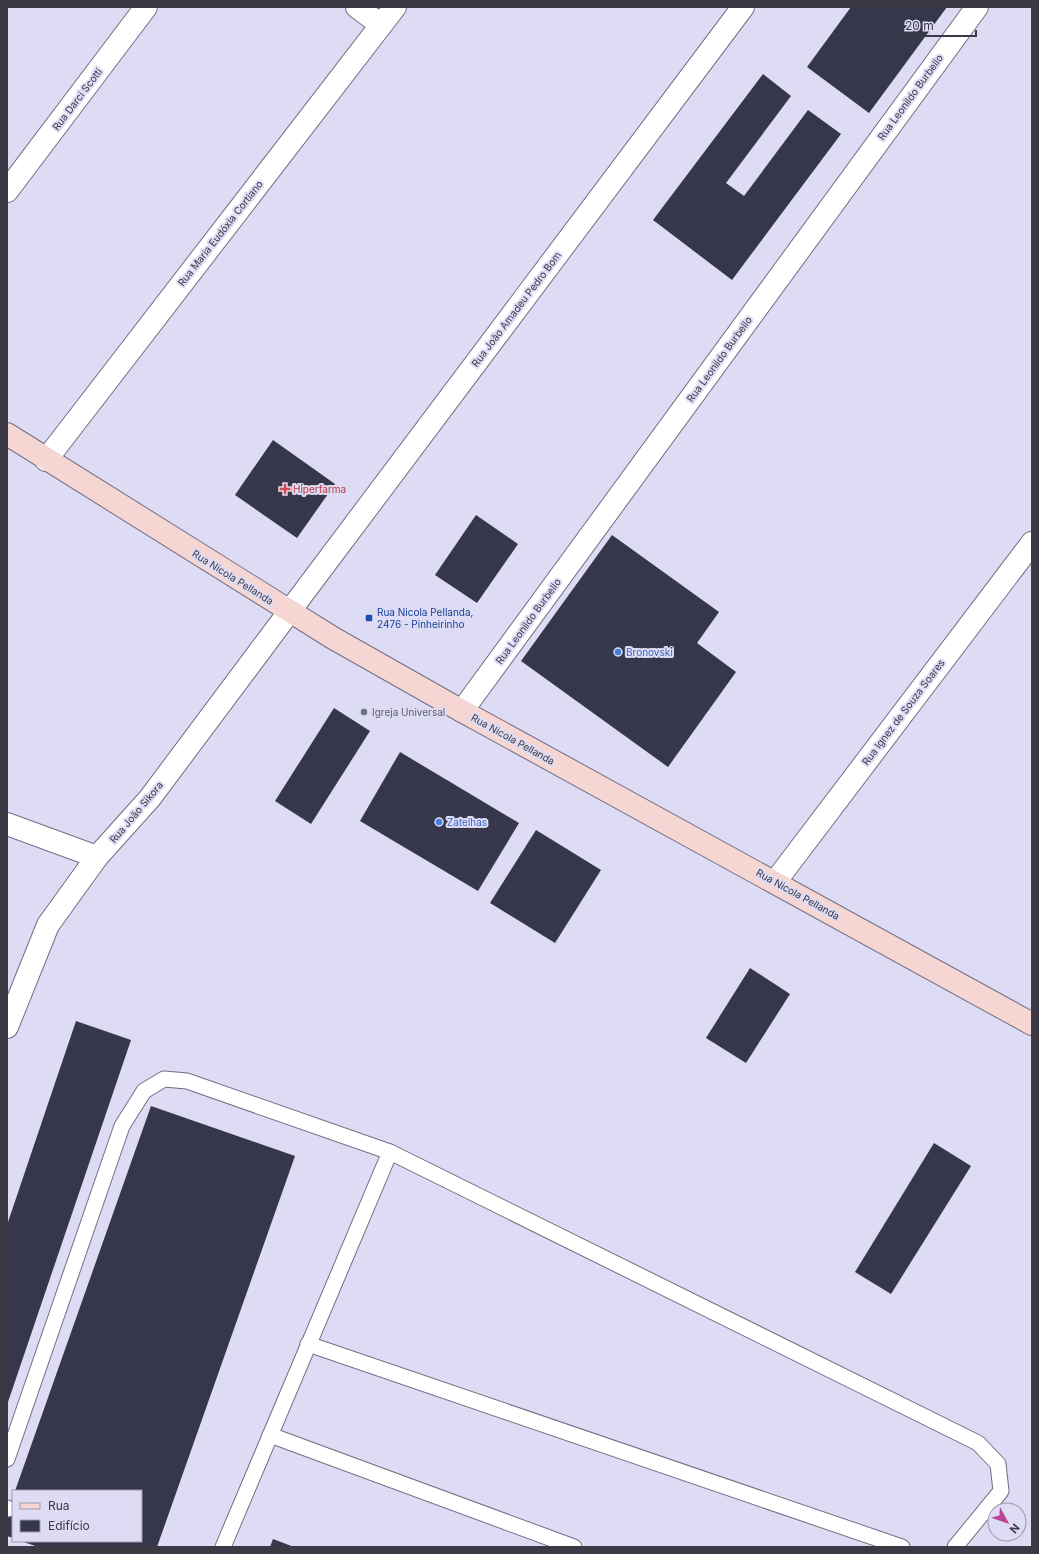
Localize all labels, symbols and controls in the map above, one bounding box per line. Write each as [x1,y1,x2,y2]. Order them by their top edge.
scale bar [899,12,976,38]
text: 20 m [905,18,934,33]
street label: Rua Leonildo Burbello [875,52,945,142]
street label: Rua Darci Scotti [50,65,104,133]
street label: Rua Maria Eudóxia Cortiano [175,178,265,288]
street label: Rua João Amadeu Pedro Bom [469,249,563,369]
street label: Rua Leonildo Burbello [684,314,754,404]
place label: Hiperfarma [293,483,346,495]
marker: Hiperfarma [280,484,290,494]
street label: Rua Nicola Pellanda [190,547,276,607]
street label: Rua Leonildo Burbello [493,576,563,666]
place label: Rua Nicola Pellanda, 2476 - Pinheirinho [377,606,474,630]
marker: Rua Nicola Pellanda, 2476 - Pinheirinho [364,613,374,623]
place label: Bronovski [626,646,673,658]
marker: Bronovski [613,647,623,657]
street label: Rua Ignez de Souza Soares [859,657,947,767]
place label: Igreja Universal [372,706,445,718]
marker: Igreja Universal [359,707,369,717]
street label: Rua Nicola Pellanda [469,711,557,767]
street label: Rua João Sikora [107,779,165,845]
place label: Zatelhas [447,816,487,828]
marker: Zatelhas [434,817,444,827]
street label: Rua Nicola Pellanda [754,866,842,922]
legend [12,1490,142,1542]
text: Rua [48,1498,70,1513]
north arrow [987,1502,1027,1542]
text: Edifício [48,1518,90,1533]
text: N [1007,1521,1023,1536]

